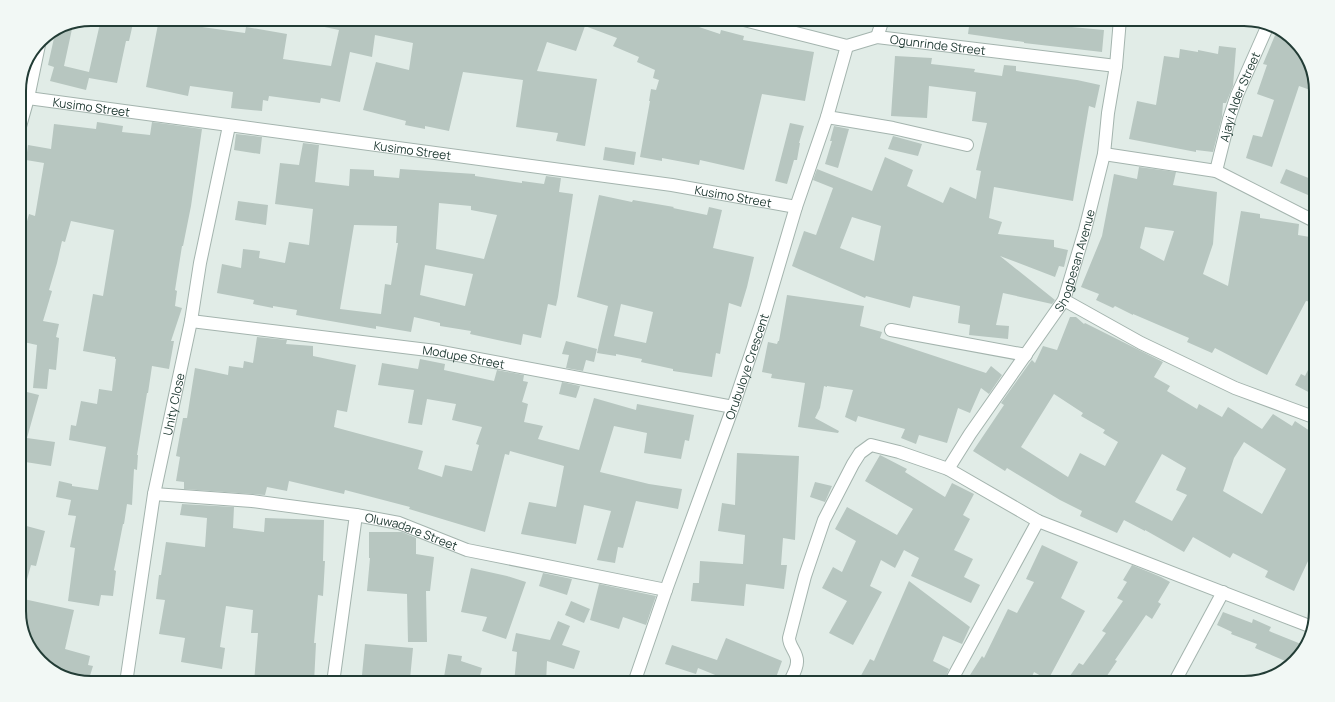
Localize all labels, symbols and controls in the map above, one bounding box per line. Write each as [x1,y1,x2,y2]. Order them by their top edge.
street label: Ogunrinde Street [889,30,987,59]
street label: Ajayi Alder Street [1215,49,1264,144]
street label: Kusimo Street [52,93,131,120]
street label: Kusimo Street [373,136,452,164]
street label: Kusimo Street [693,181,773,211]
street label: Shogbesan Avenue [1050,207,1098,315]
street label: Orubuloye Crescent [721,311,772,422]
street label: Modupe Street [422,341,506,372]
street label: Unity Close [158,371,188,437]
street label: Oluwadare Street [364,508,460,554]

